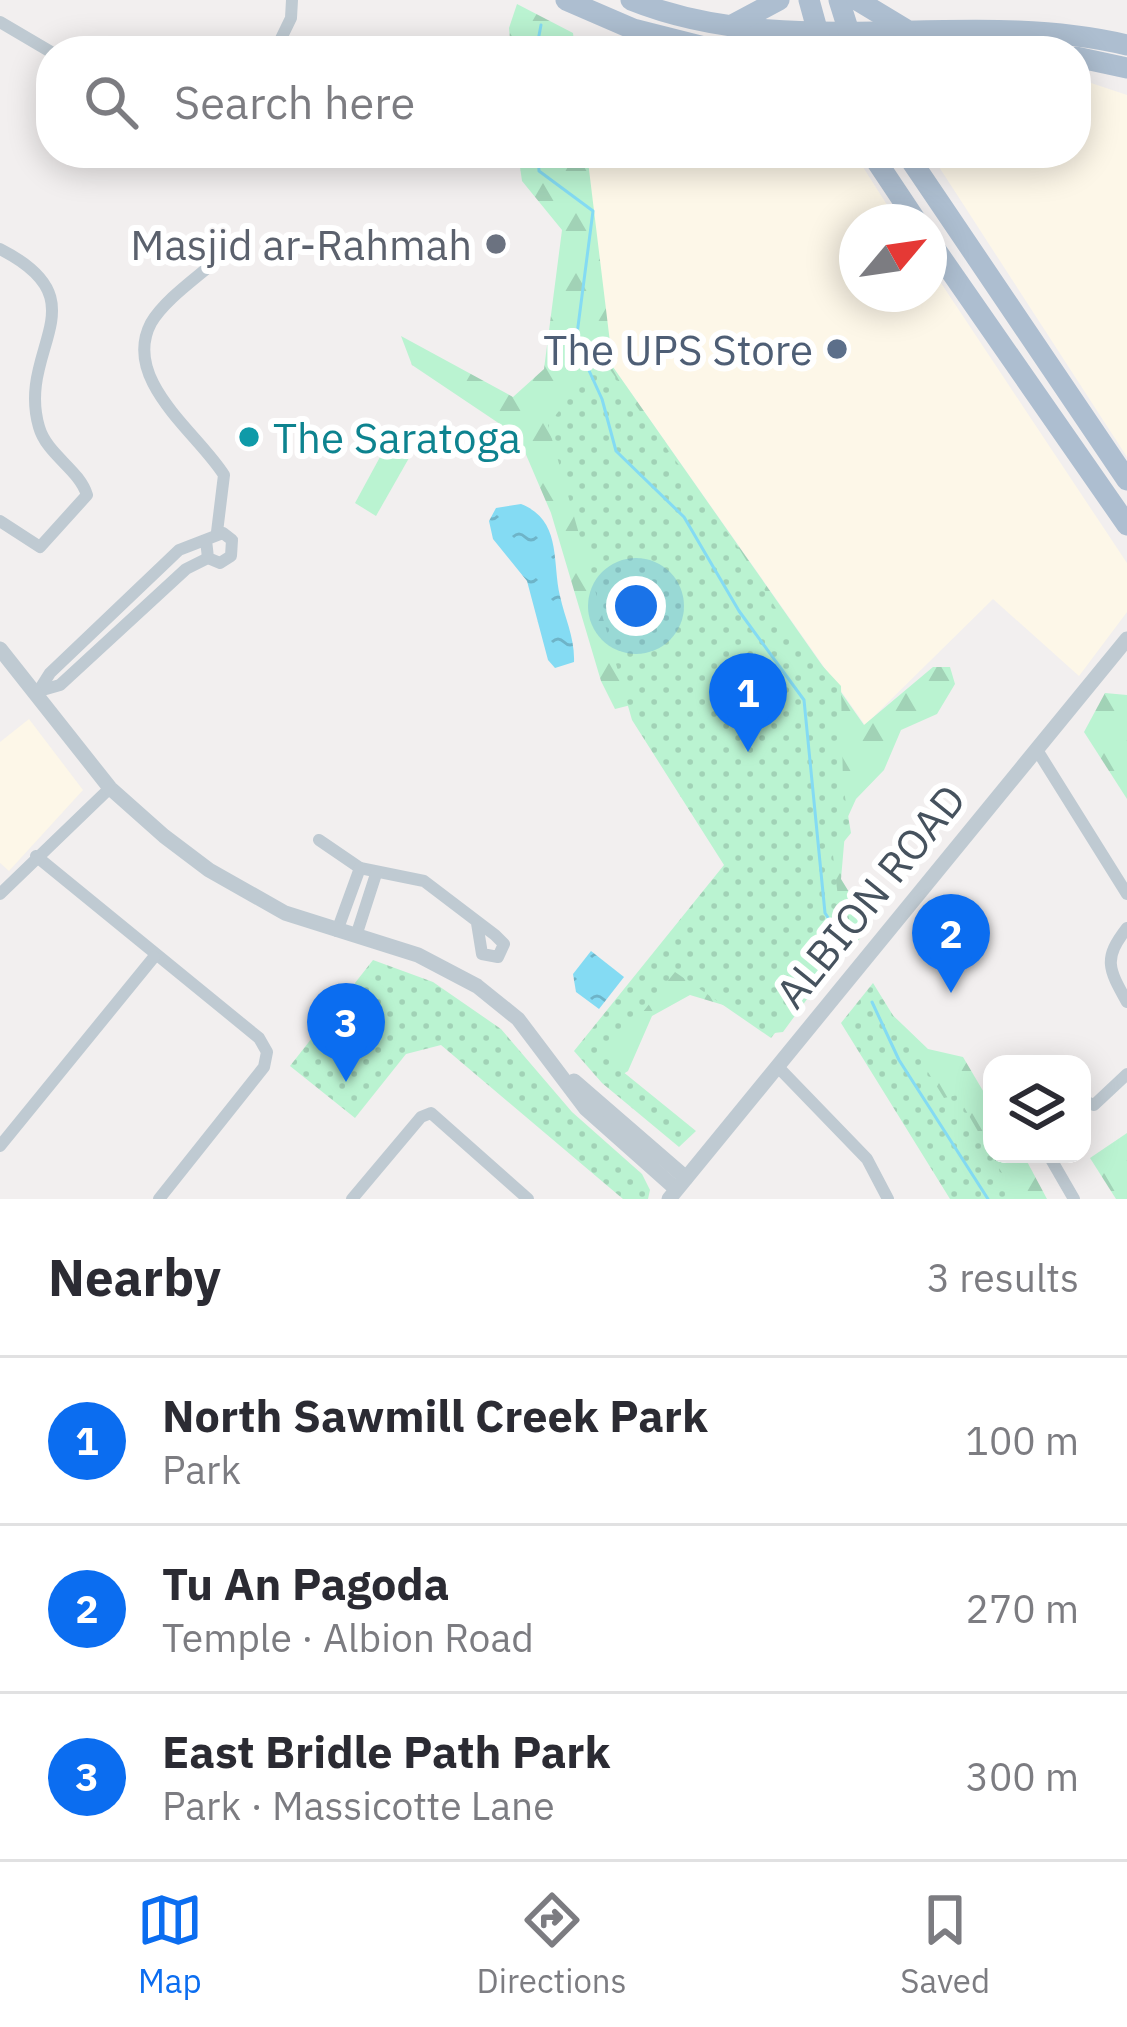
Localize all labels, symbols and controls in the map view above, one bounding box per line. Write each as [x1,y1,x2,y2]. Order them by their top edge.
search box [36,36,1091,168]
icon: search [78,69,144,135]
text: Search here [174,73,415,131]
north arrow [839,204,947,312]
place label: Masjid ar-Rahmah [130,217,472,272]
marker: Masjid ar-Rahmah [483,231,509,257]
place label: The UPS Store [543,322,813,377]
marker: The UPS Store [824,336,850,362]
place label: The Saratoga [273,410,521,465]
marker: The Saratoga [236,424,262,450]
your location [606,576,666,636]
pin: 1 [709,653,787,752]
street label: ALBION ROAD [763,773,977,1019]
pin: 2 [912,894,990,993]
pin: 3 [307,983,385,1082]
map controls [983,1055,1091,1163]
button: layers [983,1055,1091,1163]
text: Nearby [48,1244,221,1310]
text: 3 results [927,1252,1079,1303]
text: North Sawmill Creek Park [162,1386,708,1444]
text: 1 [75,1415,99,1466]
text: 100 m [966,1415,1079,1466]
text: Park [162,1444,241,1495]
text: Tu An Pagoda [162,1554,449,1612]
text: 2 [75,1583,99,1634]
text: 270 m [966,1583,1079,1634]
text: Temple · Albion Road [162,1612,534,1663]
text: East Bridle Path Park [162,1722,611,1780]
text: 3 [75,1751,99,1802]
text: 300 m [966,1751,1079,1802]
text: Park · Massicotte Lane [162,1780,555,1831]
tab: Map [137,1887,203,2002]
tab: Directions [477,1887,627,2002]
tab: Saved [900,1887,990,2002]

